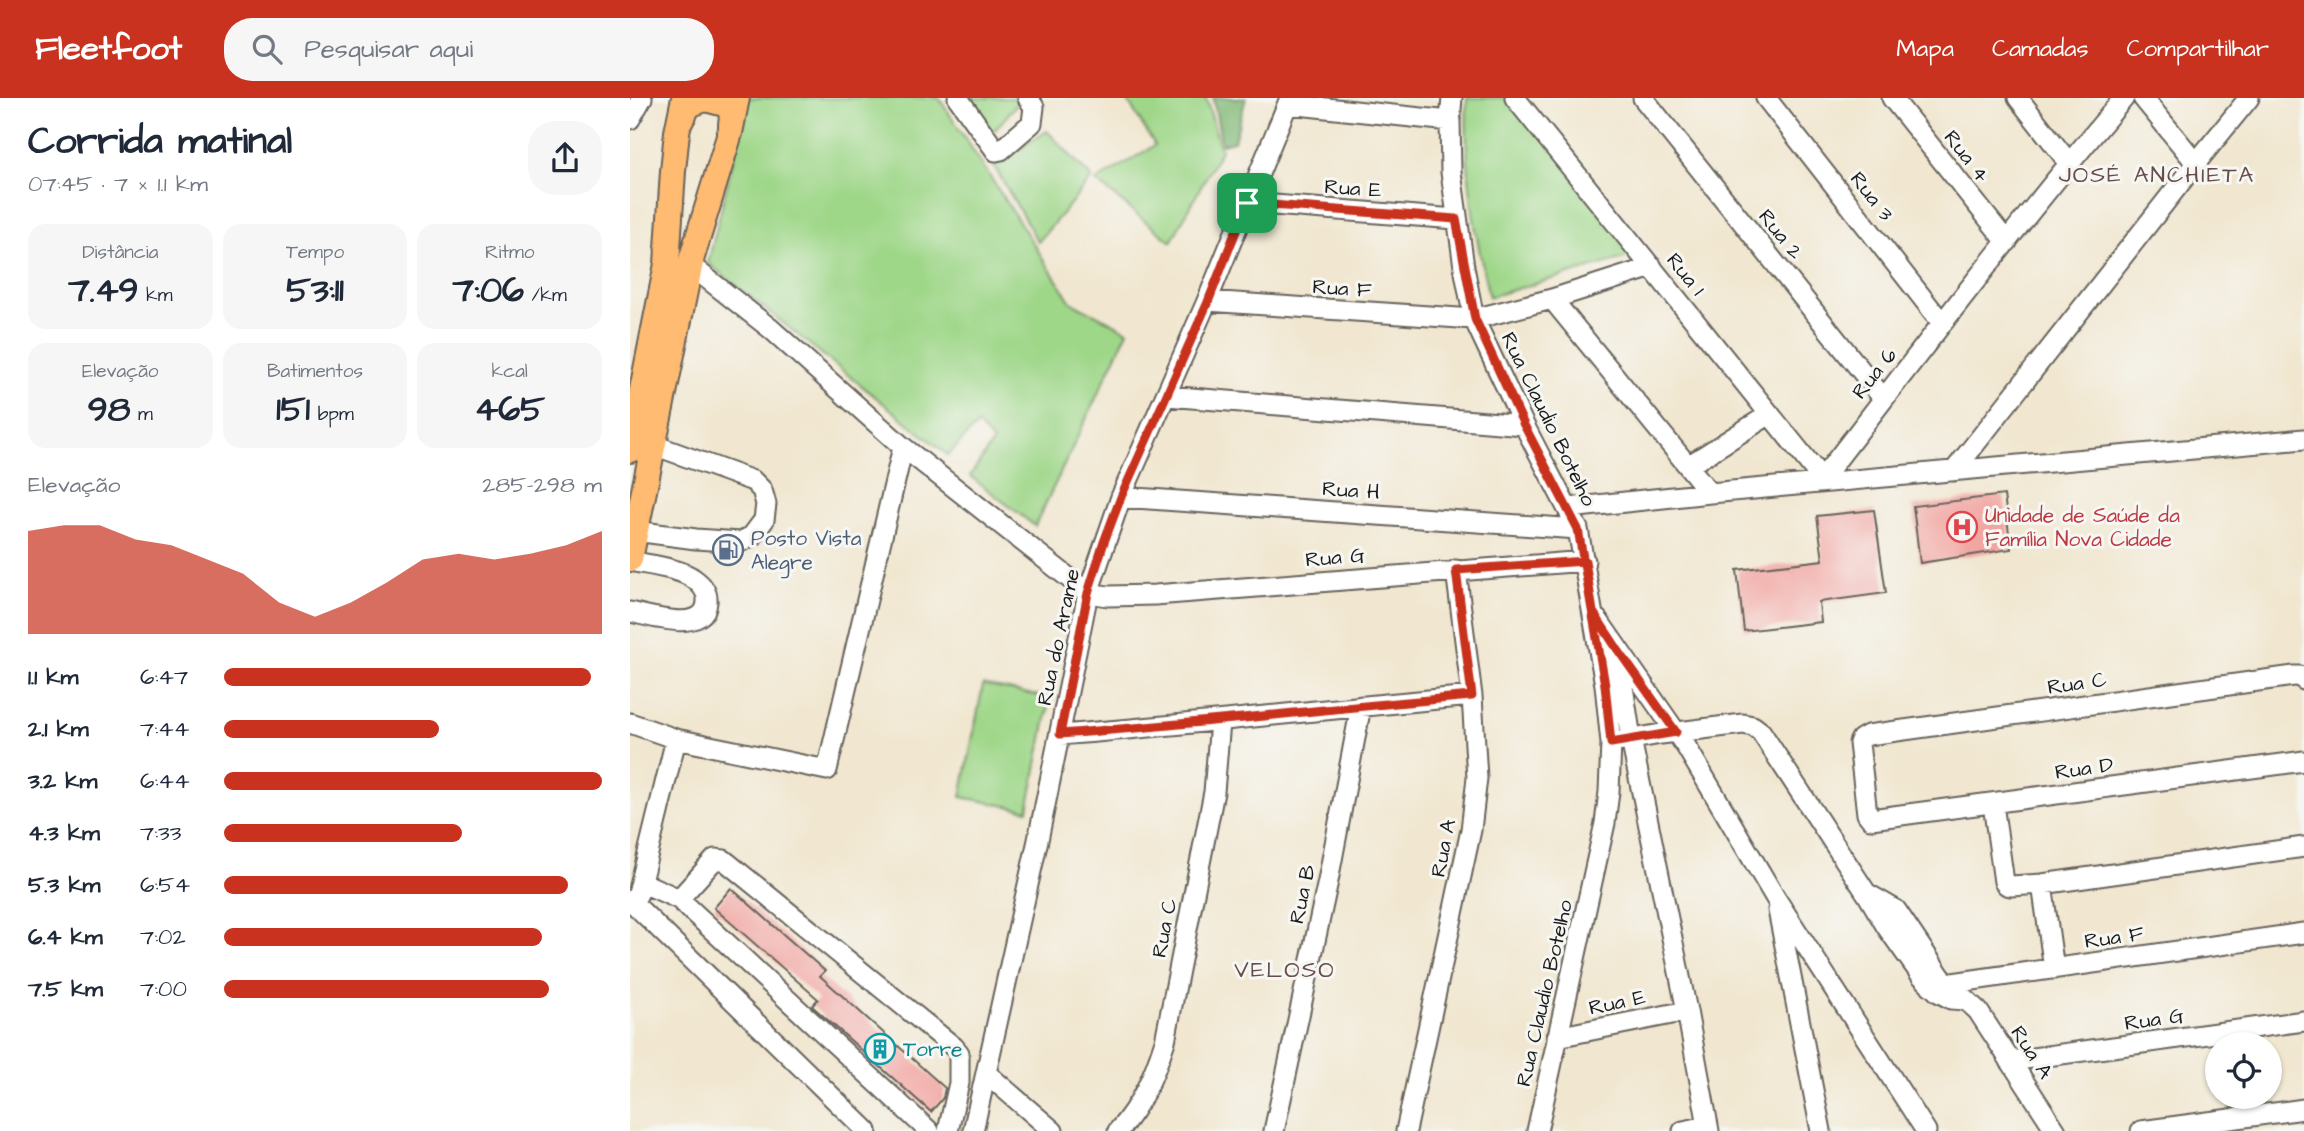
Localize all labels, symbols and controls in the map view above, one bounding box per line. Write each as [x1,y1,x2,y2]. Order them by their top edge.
search box [224,18,714,81]
text: Fleetfoot [35,26,182,72]
icon: search [248,30,286,68]
text: Pesquisar aqui [304,31,473,67]
text: Mapa [1896,32,1954,66]
text: Camadas [1992,32,2089,66]
text: Compartilhar [2127,32,2269,66]
text: Corrida matinal [28,116,292,168]
button: share [528,121,602,195]
street label: Rua 4 [1937,124,1996,188]
district label: JOSÉ ANCHIETA [2059,159,2255,191]
street label: Rua 3 [1843,166,1900,227]
text: 07:45 · 7 × 1.1 km [28,168,208,200]
street label: Rua E [1323,172,1383,205]
pin [1217,173,1277,233]
icon: arrive [1228,184,1266,222]
street label: Rua 2 [1751,203,1810,265]
text: Distância [82,239,158,266]
text: Tempo [286,239,344,266]
text: Ritmo [485,239,534,266]
street label: Rua 1 [1659,247,1712,302]
text: 7.49 [68,266,138,315]
text: 53:11 [286,266,344,315]
text: 7:06 [453,266,524,315]
street label: Rua F [1311,272,1373,305]
text: km [138,282,172,309]
text: /km [524,282,567,309]
street label: Rua Claudio Botelho [1494,327,1603,511]
street label: Rua 6 [1845,342,1904,405]
text: Elevação [82,358,159,385]
text: Batimentos [267,358,363,385]
text: kcal [491,358,528,385]
text: 98 [88,385,130,434]
text: 151 [276,385,310,434]
text: 465 [474,385,545,434]
text: m [130,401,153,428]
text: bpm [310,401,354,428]
text: Elevação [28,469,121,501]
text: 285–298 m [482,469,602,501]
street label: Rua H [1321,474,1381,507]
place label: Unidade de Saúde da Família Nova Cidade [1985,501,2180,554]
hospital icon: Unidade de Saúde da Família Nova Cidade [1945,510,1979,544]
place label: Posto Vista Alegre [751,524,862,579]
fuel station icon: Posto Vista Alegre [711,533,745,567]
street label: Rua G [1304,540,1366,575]
street label: Rua do Arame [1030,566,1087,708]
text: 1.1 km [28,661,78,693]
text: 6:47 [140,661,188,693]
street label: Rua C [2046,665,2109,702]
text: 2.1 km [28,713,89,745]
text: 7:44 [140,713,189,745]
street label: Rua D [2053,750,2115,787]
text: 3.2 km [28,765,97,797]
text: 6:44 [140,765,190,797]
street label: Rua A [1424,816,1463,879]
text: 4.3 km [28,817,100,849]
text: 7:33 [140,817,181,849]
street label: Rua B [1282,862,1323,926]
text: 5.3 km [28,869,100,901]
text: 6:54 [140,869,190,901]
street label: Rua C [1145,896,1184,960]
street label: Rua Claudio Botelho [1509,897,1580,1089]
street label: Rua F [2083,919,2146,956]
text: 6.4 km [28,921,103,953]
text: 7:02 [140,921,186,953]
district label: VELOSO [1234,954,1336,986]
text: 7.5 km [28,973,103,1005]
text: 7:00 [140,973,187,1005]
street label: Rua E [1586,982,1649,1023]
street label: Rua G [2123,1001,2186,1038]
street label: Rua A [2004,1020,2060,1085]
building icon: Torre [863,1032,897,1066]
map controls [2205,1032,2282,1109]
button: locate [2205,1032,2282,1109]
place label: Torre [903,1035,962,1064]

